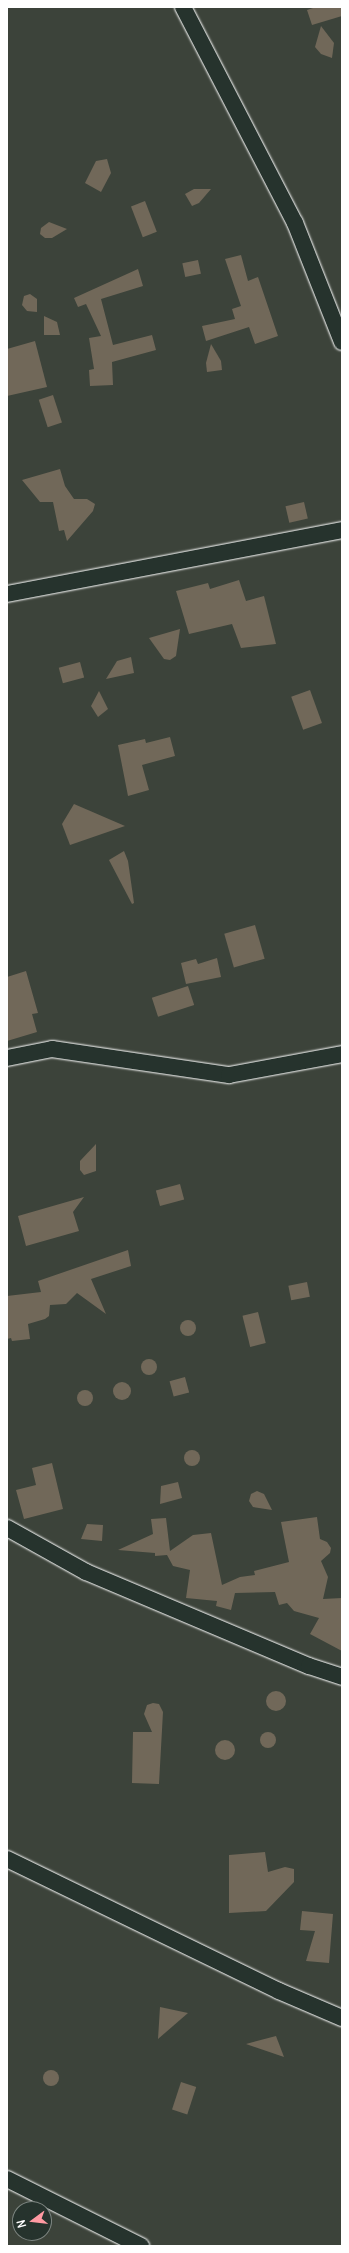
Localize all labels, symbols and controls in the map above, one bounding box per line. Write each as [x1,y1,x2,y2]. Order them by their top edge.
north arrow [12,2201,52,2241]
text: N [14,2218,29,2229]

